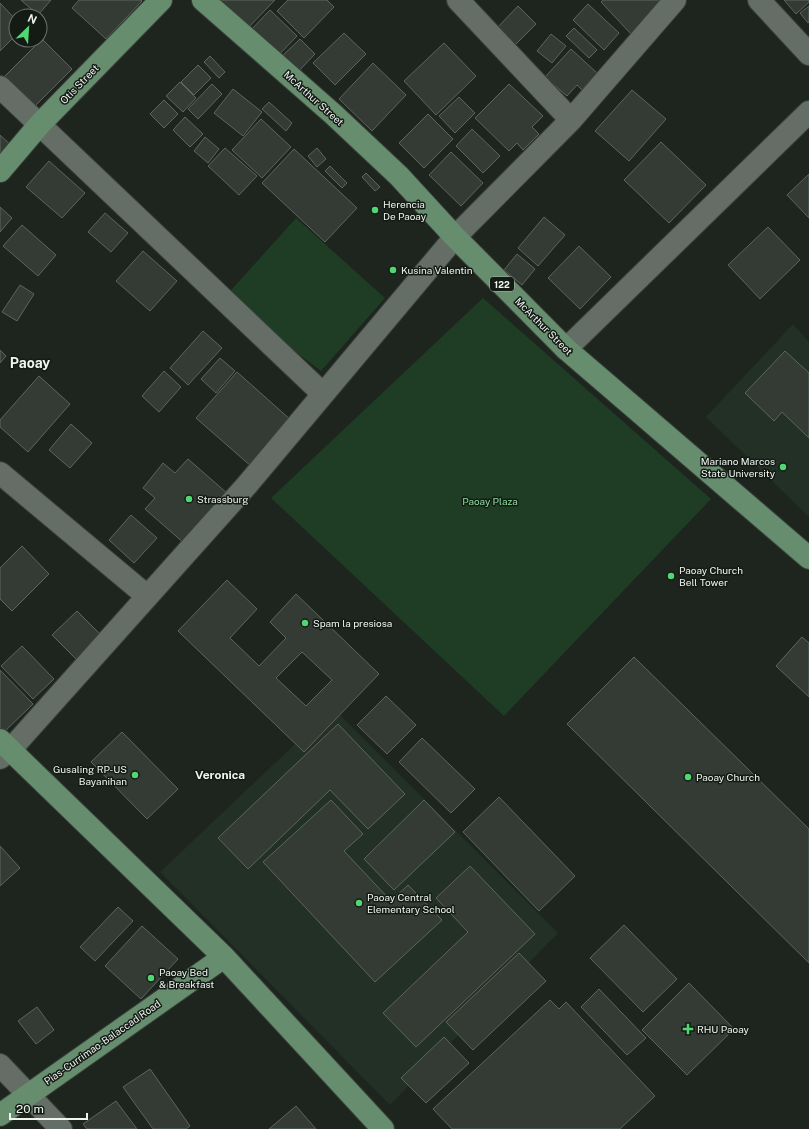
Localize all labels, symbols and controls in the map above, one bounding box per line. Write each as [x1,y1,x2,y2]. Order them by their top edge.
north arrow [8,8,48,48]
text: N [26,12,39,26]
street label: Otis Street [57,62,101,106]
street label: McArthur Street [282,68,346,128]
place label: Herencia De Paoay [383,198,427,222]
marker: Herencia De Paoay [370,205,380,215]
place label: Kusina Valentin [401,264,473,276]
marker: Kusina Valentin [388,265,398,275]
road number: 122 [490,277,514,291]
street label: McArthur Street [513,295,575,357]
district label: Paoay [10,355,50,371]
place label: Mariano Marcos State University [701,455,776,479]
marker: Mariano Marcos State University [778,462,788,472]
place label: Strassburg [197,493,249,505]
marker: Strassburg [184,494,194,504]
park label: Paoay Plaza [462,495,518,507]
place label: Paoay Church Bell Tower [679,564,743,588]
marker: Paoay Church Bell Tower [666,571,676,581]
place label: Spam la presiosa [313,617,392,629]
marker: Spam la presiosa [300,618,310,628]
place label: Gusaling RP-US Bayanihan [53,763,127,787]
district label: Veronica [195,768,245,782]
marker: Gusaling RP-US Bayanihan [130,770,140,780]
place label: Paoay Church [696,771,760,783]
marker: Paoay Church [683,772,693,782]
place label: Paoay Central Elementary School [367,891,455,915]
marker: Paoay Central Elementary School [354,898,364,908]
place label: Paoay Bed & Breakfast [159,966,214,990]
marker: Paoay Bed & Breakfast [146,973,156,983]
street label: Pias-Currimao-Balaccad Road [41,997,163,1087]
marker: RHU Paoay [682,1023,694,1035]
place label: RHU Paoay [697,1023,750,1035]
scale bar [10,1095,87,1121]
text: 20 m [16,1102,44,1116]

